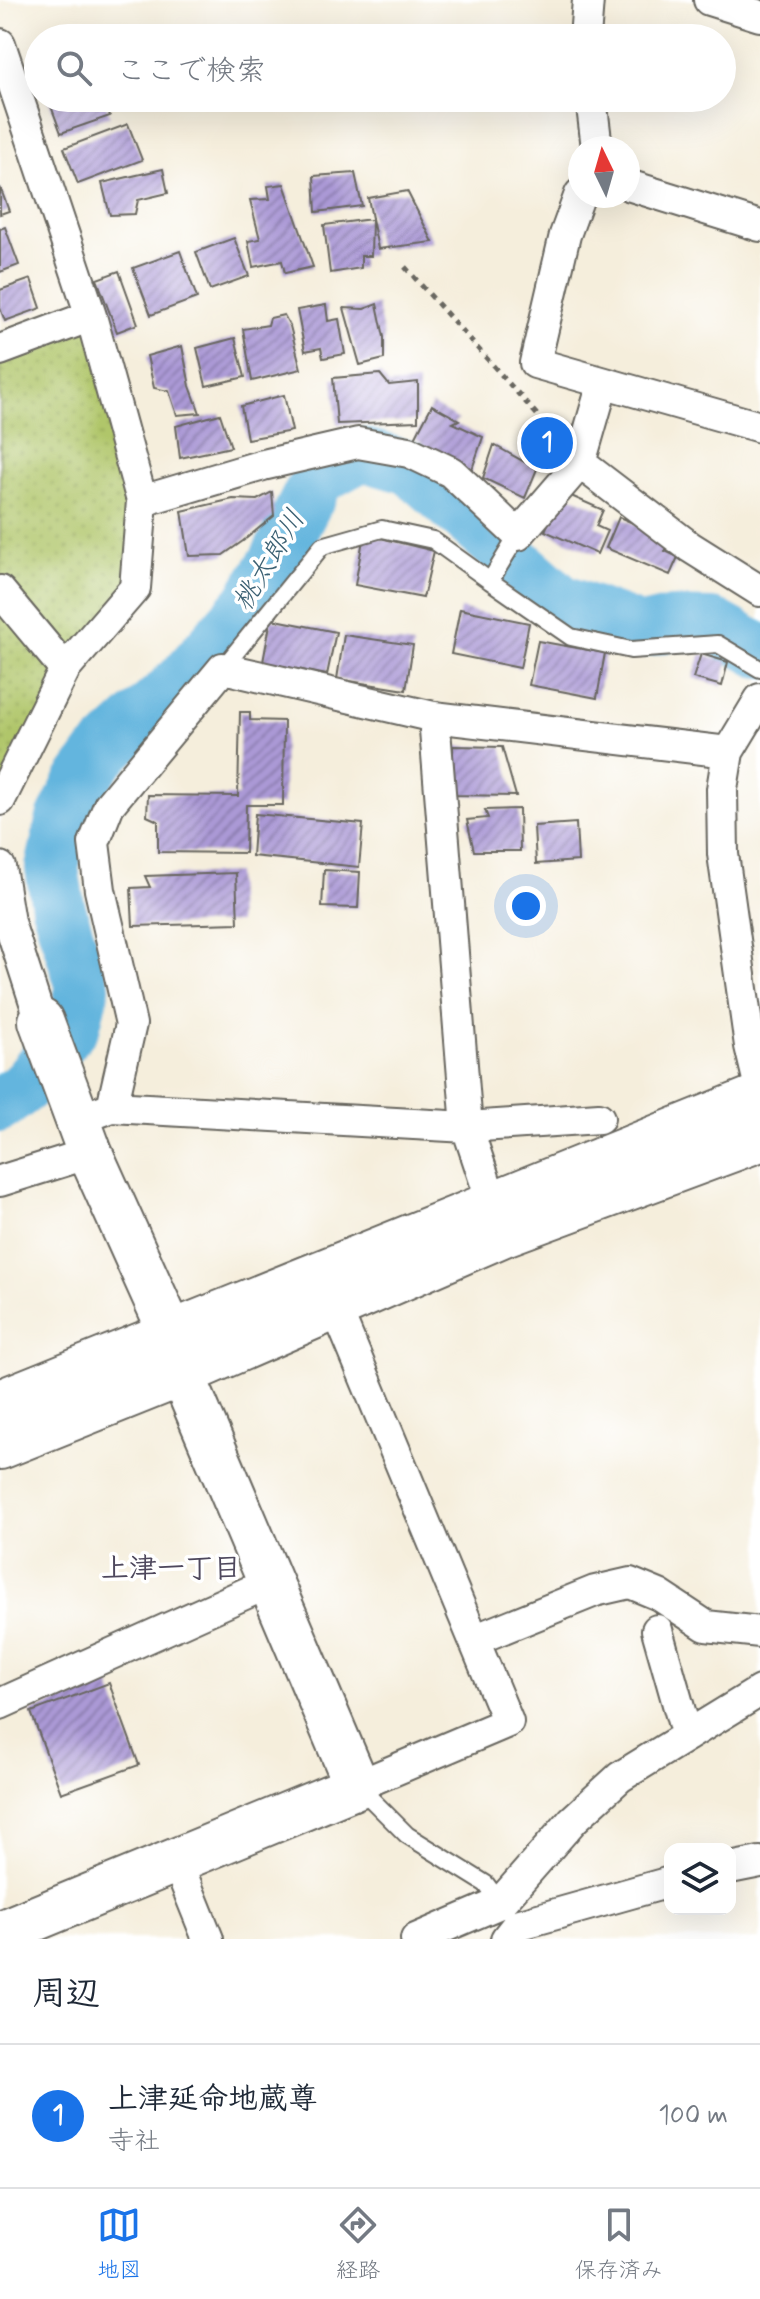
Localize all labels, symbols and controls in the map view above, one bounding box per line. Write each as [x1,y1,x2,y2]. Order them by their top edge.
search box [24,24,736,112]
icon: search [52,46,96,90]
text: ここで検索 [116,52,266,91]
north arrow [568,136,640,208]
pin: 1 [521,413,573,473]
water label: 桃太郎川 [225,503,315,619]
your location [506,886,546,926]
district label: 上津一丁目 [101,1551,241,1588]
map controls [664,1843,736,1915]
button: layers [664,1843,736,1915]
text: 周辺 [32,1972,100,2017]
text: 上津延命地蔵尊 [108,2080,318,2119]
text: 1 [52,2099,64,2133]
text: 100 m [658,2099,728,2133]
text: 寺社 [108,2125,160,2159]
tab: 地図 [97,2203,141,2285]
tab: 経路 [336,2203,380,2285]
tab: 保存済み [575,2203,663,2285]

